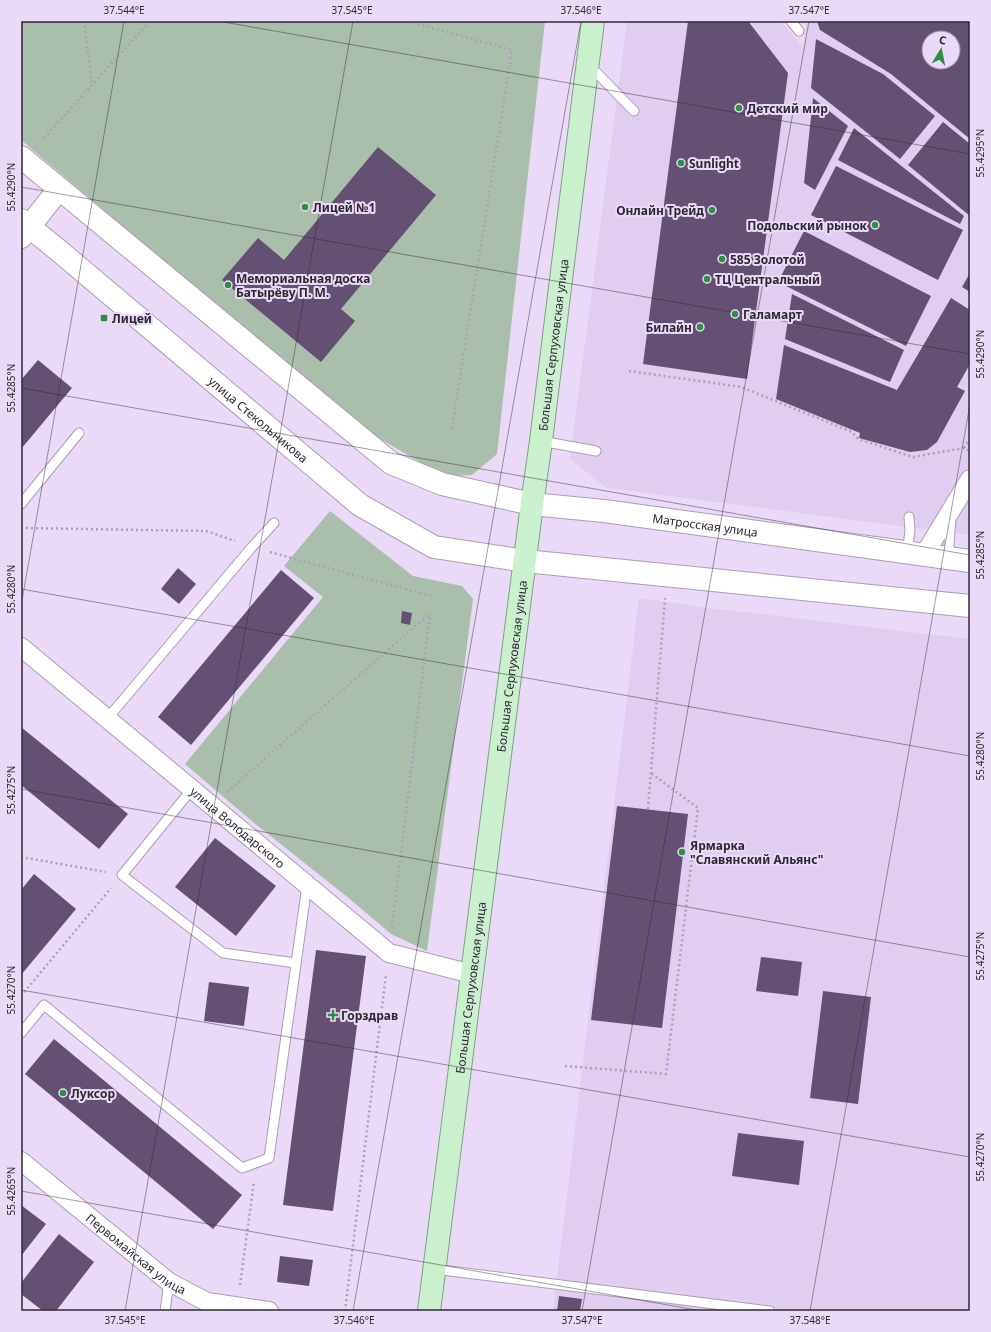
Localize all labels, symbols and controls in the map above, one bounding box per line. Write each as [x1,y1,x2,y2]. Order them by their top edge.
text: 37.544°E [103,3,145,17]
text: 37.545°E [331,3,373,17]
text: 37.546°E [560,3,602,17]
text: 37.547°E [788,3,830,17]
north arrow [921,30,961,70]
text: С [938,32,948,48]
place label: Детский мир [747,100,828,117]
marker: Детский мир [734,103,744,113]
text: 55.4295°N [973,129,987,177]
place label: Sunlight [689,155,739,172]
marker: Sunlight [676,158,686,168]
text: 55.4290°N [4,163,18,211]
place label: Лицeй №1 [313,199,375,216]
marker: Лицeй №1 [300,202,310,212]
place label: Онлайн Трейд [616,202,704,219]
marker: Онлайн Трейд [707,205,717,215]
place label: Подольский рынок [747,217,868,234]
marker: Подольский рынок [870,220,880,230]
place label: 585 Золотой [730,251,805,268]
marker: 585 Золотой [717,254,727,264]
street label: Большая Серпуховская улица [534,258,572,432]
place label: Мемориальная доска Батырёву П. М. [236,270,370,301]
place label: ТЦ Центральный [715,271,820,288]
marker: ТЦ Центральный [702,274,712,284]
marker: Мемориальная доска Батырёву П. М. [223,280,233,290]
place label: Галамарт [743,306,802,323]
marker: Галамарт [730,309,740,319]
place label: Лицeй [112,310,152,327]
marker: Лицeй [99,313,109,323]
place label: Билайн [646,319,692,336]
marker: Билайн [695,322,705,332]
text: 55.4290°N [973,330,987,378]
text: 55.4285°N [4,364,18,412]
street label: улица Стекольникова [205,372,312,466]
street label: Матросская улица [651,509,759,540]
text: 55.4285°N [973,531,987,579]
text: 55.4280°N [4,565,18,613]
street label: Большая Серпуховская улица [492,579,531,753]
text: 55.4280°N [973,732,987,780]
text: 55.4275°N [4,766,18,814]
street label: улица Володарского [187,783,289,872]
place label: Ярмарка "Славянский Альянс" [690,837,823,868]
marker: Ярмарка "Славянский Альянс" [677,847,687,857]
street label: Большая Серпуховская улица [451,901,490,1075]
text: 55.4275°N [973,932,987,980]
text: 55.4270°N [4,966,18,1014]
place label: Горздрав [341,1007,398,1024]
marker: Горздрав [328,1010,338,1020]
place label: Луксор [71,1085,115,1102]
marker: Луксор [58,1088,68,1098]
text: 55.4270°N [973,1133,987,1181]
text: 55.4265°N [4,1167,18,1215]
street label: Первомайская улица [83,1209,189,1298]
text: 37.545°E [104,1313,146,1327]
text: 37.546°E [333,1313,375,1327]
text: 37.547°E [561,1313,603,1327]
text: 37.548°E [789,1313,831,1327]

